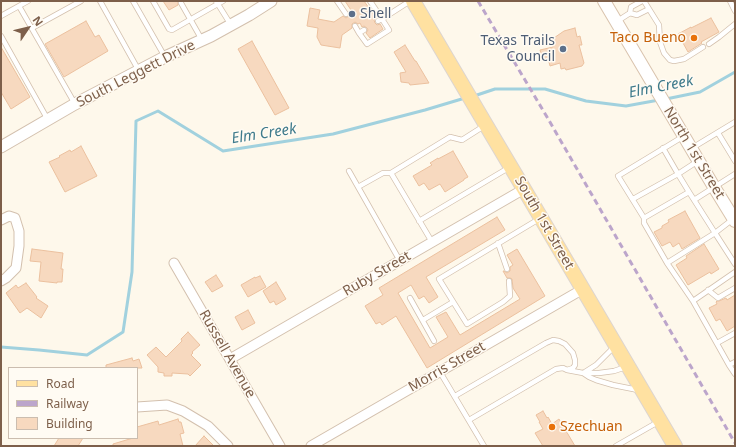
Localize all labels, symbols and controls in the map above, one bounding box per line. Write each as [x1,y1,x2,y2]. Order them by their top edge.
place label: Shell [360,6,391,22]
north arrow [8,8,48,48]
marker: Shell [347,9,357,19]
text: N [30,13,47,29]
place label: Taco Bueno [610,30,686,46]
place label: Texas Trails Council [481,33,555,66]
marker: Taco Bueno [689,33,699,43]
street label: South Leggett Drive [74,37,198,111]
marker: Texas Trails Council [558,44,568,54]
water label: Elm Creek [627,72,695,102]
street label: North 1st Street [660,104,728,202]
water label: Elm Creek [230,120,298,148]
street label: South 1st Street [511,173,577,273]
street label: Ruby Street [340,248,414,300]
street label: Russell Avenue [195,307,259,401]
street label: Morris Street [406,338,488,396]
legend [8,367,138,439]
text: Road [46,375,75,392]
text: Railway [46,395,89,412]
text: Building [46,415,93,432]
place label: Szechuan [560,419,623,435]
marker: Szechuan [547,422,557,432]

